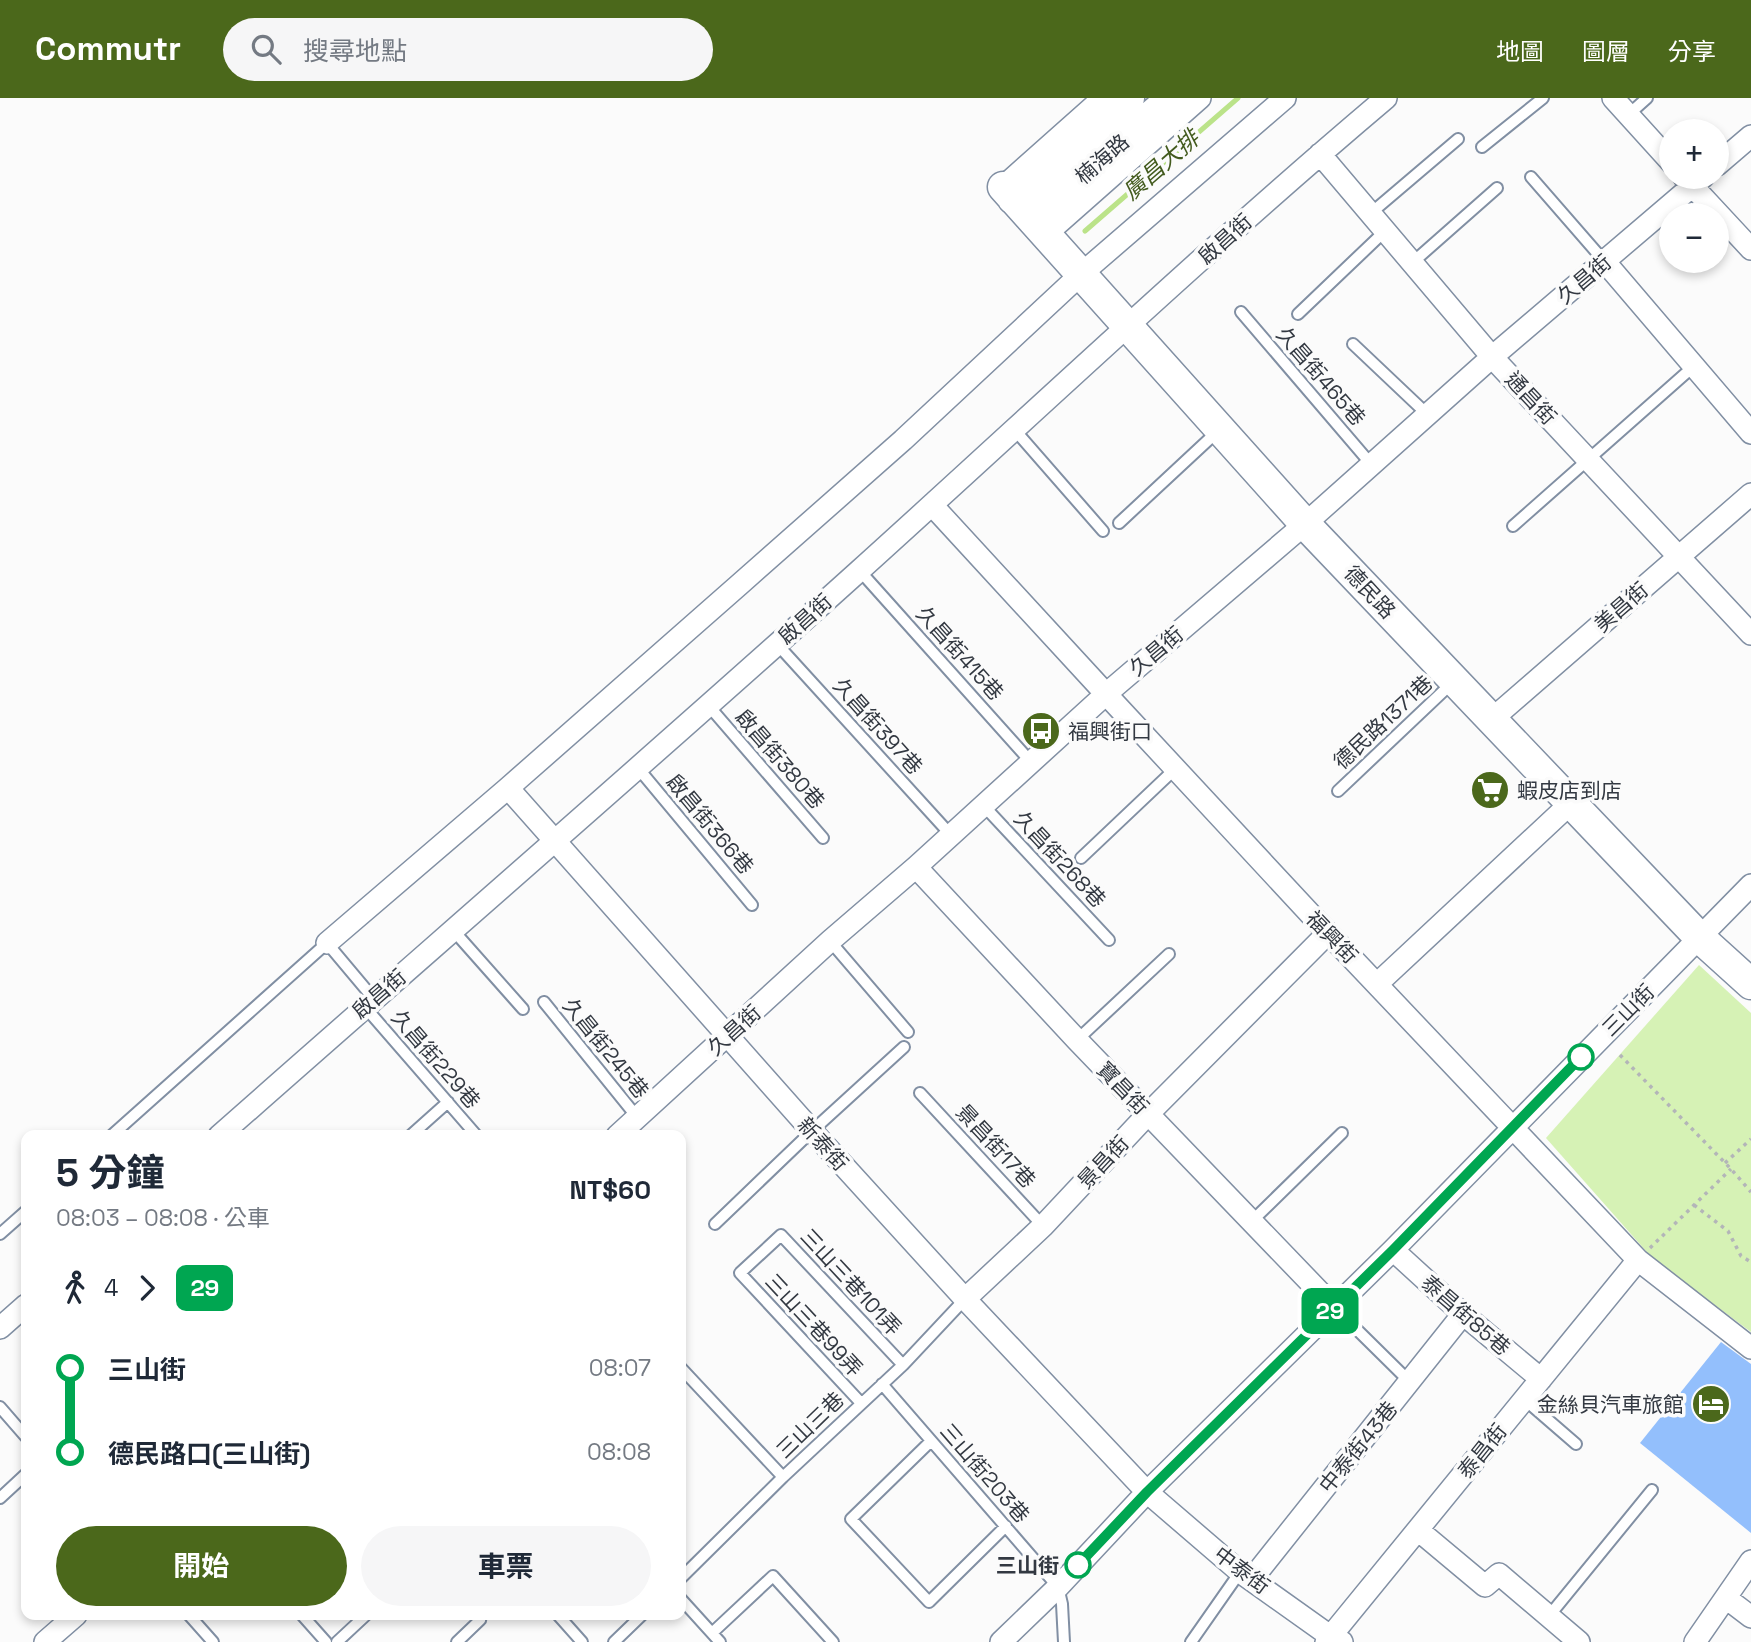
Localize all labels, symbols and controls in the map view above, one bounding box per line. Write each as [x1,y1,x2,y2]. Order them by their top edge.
search box [223,18,713,81]
text: Commutr [35,28,181,70]
icon: search [247,30,285,68]
text: 搜尋地點 [303,34,407,68]
text: 地圖 [1496,36,1544,67]
text: 圖層 [1582,36,1630,67]
text: 分享 [1668,36,1716,67]
map controls [1659,119,1729,273]
button: + [1659,119,1729,189]
water label: 廣昌大排 [1116,122,1208,206]
street label: 楠海路 [1069,128,1135,190]
button: − [1659,203,1729,273]
street label: 啟昌街 [1193,208,1257,270]
street label: 久昌街 [1551,248,1617,310]
street label: 久昌街465巷 [1271,321,1371,431]
street label: 通昌街 [1500,366,1562,430]
street label: 德民路 [1339,560,1401,624]
street label: 美昌街 [1588,576,1654,638]
street label: 啟昌街 [773,588,837,650]
street label: 久昌街415巷 [910,600,1010,706]
street label: 久昌街 [1123,620,1189,682]
street label: 德民路1371巷 [1328,669,1438,775]
street label: 久昌街397巷 [827,672,929,780]
street label: 啟昌街380巷 [729,704,831,814]
bus stop icon: 福興街口 [1020,710,1062,752]
place label: 福興街口 [1068,718,1152,745]
street label: 啟昌街366巷 [660,768,760,880]
supermarket icon: 蝦皮店到店 [1469,769,1511,811]
place label: 蝦皮店到店 [1517,777,1622,804]
street label: 久昌街268巷 [1008,805,1112,913]
street label: 福興街 [1300,905,1364,969]
street label: 啟昌街 [346,963,412,1025]
street label: 三山街 [1596,978,1660,1042]
street label: 久昌街245巷 [557,992,655,1104]
street label: 久昌街 [702,999,766,1061]
street label: 久昌街229巷 [386,1004,486,1114]
unlabelled marker [1568,1044,1594,1070]
street label: 寶昌街 [1091,1056,1155,1120]
street label: 景昌街17巷 [950,1099,1042,1193]
street label: 新泰街 [792,1112,854,1176]
street label: 景昌街 [1072,1130,1134,1194]
text: 5 分鐘 [56,1149,164,1197]
text: NT$60 [570,1173,651,1207]
text: 08:03 – 08:08 · 公車 [56,1203,270,1233]
street label: 三山三巷101弄 [795,1223,907,1341]
street label: 三山三巷99弄 [760,1268,868,1382]
icon: walk [56,1269,94,1307]
icon: forward [128,1269,166,1307]
street label: 泰昌街85巷 [1416,1269,1516,1361]
text: 29 [190,1272,219,1303]
text: 4 [104,1273,118,1303]
line badge: 29 [1298,1288,1362,1334]
text: 29 [1316,1295,1345,1326]
text: 三山街 [108,1353,186,1387]
text: 08:07 [589,1353,651,1383]
hotel icon: 金絲貝汽車旅館 [1690,1383,1732,1425]
street label: 三山三巷 [770,1386,850,1464]
place label: 金絲貝汽車旅館 [1537,1391,1684,1418]
street label: 中泰街43巷 [1313,1396,1403,1498]
street label: 三山街203巷 [935,1418,1035,1528]
street label: 泰昌街 [1452,1418,1512,1484]
text: 德民路口(三山街) [108,1437,311,1471]
text: 08:08 [587,1437,651,1467]
button: 開始 [56,1526,347,1606]
button: 車票 [361,1526,651,1606]
street label: 中泰街 [1209,1540,1275,1600]
place label: 三山街 [996,1552,1059,1579]
marker: 三山街 [1065,1552,1091,1578]

